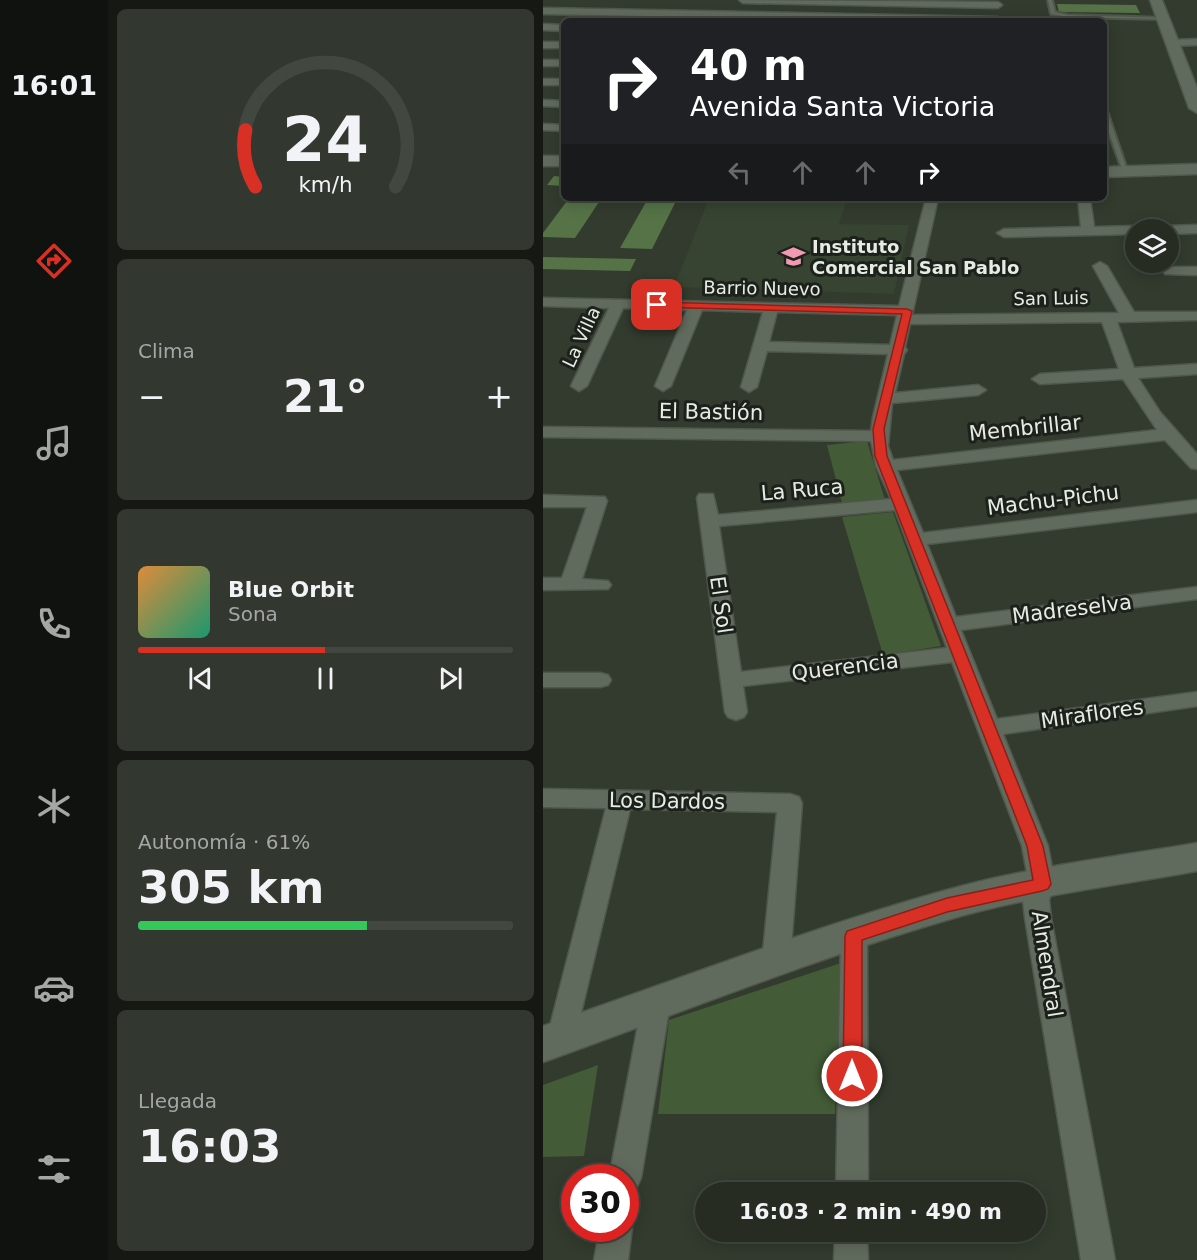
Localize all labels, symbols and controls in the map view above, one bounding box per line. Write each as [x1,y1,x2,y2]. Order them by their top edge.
text: 40 m [690,41,807,90]
icon: right [591,42,669,120]
text: 16:01 [11,70,97,101]
text: Avenida Santa Victoria [690,91,995,122]
text: 24 [282,103,369,176]
icon: left [723,156,756,189]
icon: ahead [786,156,819,189]
icon: ahead [849,156,882,189]
icon: right [912,156,945,189]
text: km/h [298,172,353,197]
map controls [1125,219,1179,273]
button: layers [1125,219,1179,273]
place label: Instituto Comercial San Pablo [812,236,1019,278]
icon: directions [33,240,75,282]
school or university icon: Instituto Comercial San Pablo [781,243,807,269]
street label: Barrio Nuevo [703,276,821,300]
pin [631,279,682,330]
street label: San Luis [1013,287,1089,309]
icon: arrive [640,288,673,321]
street label: La Villa [558,303,604,371]
text: Clima [138,339,195,363]
text: 21° [283,370,368,423]
text: − [138,377,166,416]
text: + [485,377,513,416]
street label: El Bastión [659,399,763,425]
street label: Membrillar [968,410,1083,446]
icon: music [33,422,75,464]
street label: La Ruca [760,474,844,506]
street label: Machu-Pichu [986,480,1120,520]
street label: El Sol [705,575,737,635]
text: Blue Orbit [228,577,354,602]
street label: Madreselva [1011,590,1133,628]
text: Sona [228,602,278,626]
icon: phone [33,603,75,645]
street label: Querencia [790,649,900,685]
icon: previous [184,662,217,695]
icon: pause [309,662,342,695]
icon: next [434,662,467,695]
street label: Miraflores [1039,695,1145,733]
icon: climate [33,785,75,827]
street label: Los Dardos [609,788,725,814]
text: Autonomía · 61% [138,830,310,854]
text: 305 km [138,861,324,914]
street label: Almendral [1027,909,1067,1019]
icon: car [33,967,75,1009]
position arrow [820,1044,884,1108]
text: Llegada [138,1089,217,1113]
text: 16:03 [138,1120,281,1173]
icon: filters [33,1148,75,1190]
speed limit sign: 30 [561,1164,639,1242]
text: 16:03 · 2 min · 490 m [739,1199,1002,1224]

